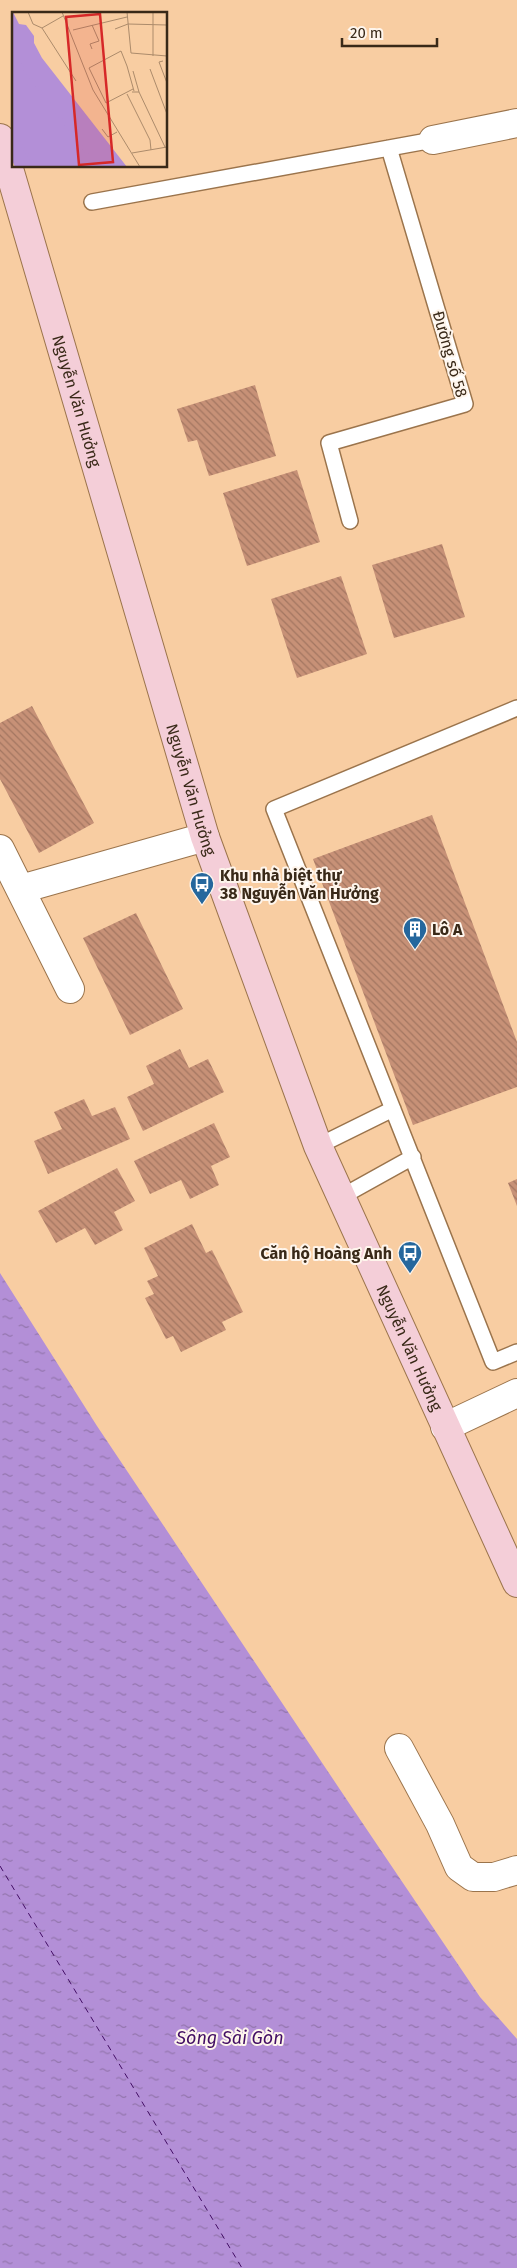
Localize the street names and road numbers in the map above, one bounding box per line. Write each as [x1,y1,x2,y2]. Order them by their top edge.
street label: Đường số 58 [429,308,472,400]
street label: Nguyễn Văn Hưởng [49,333,106,470]
street label: Nguyễn Văn Hưởng [163,721,221,859]
street label: Nguyễn Văn Hưởng [373,1281,447,1414]

